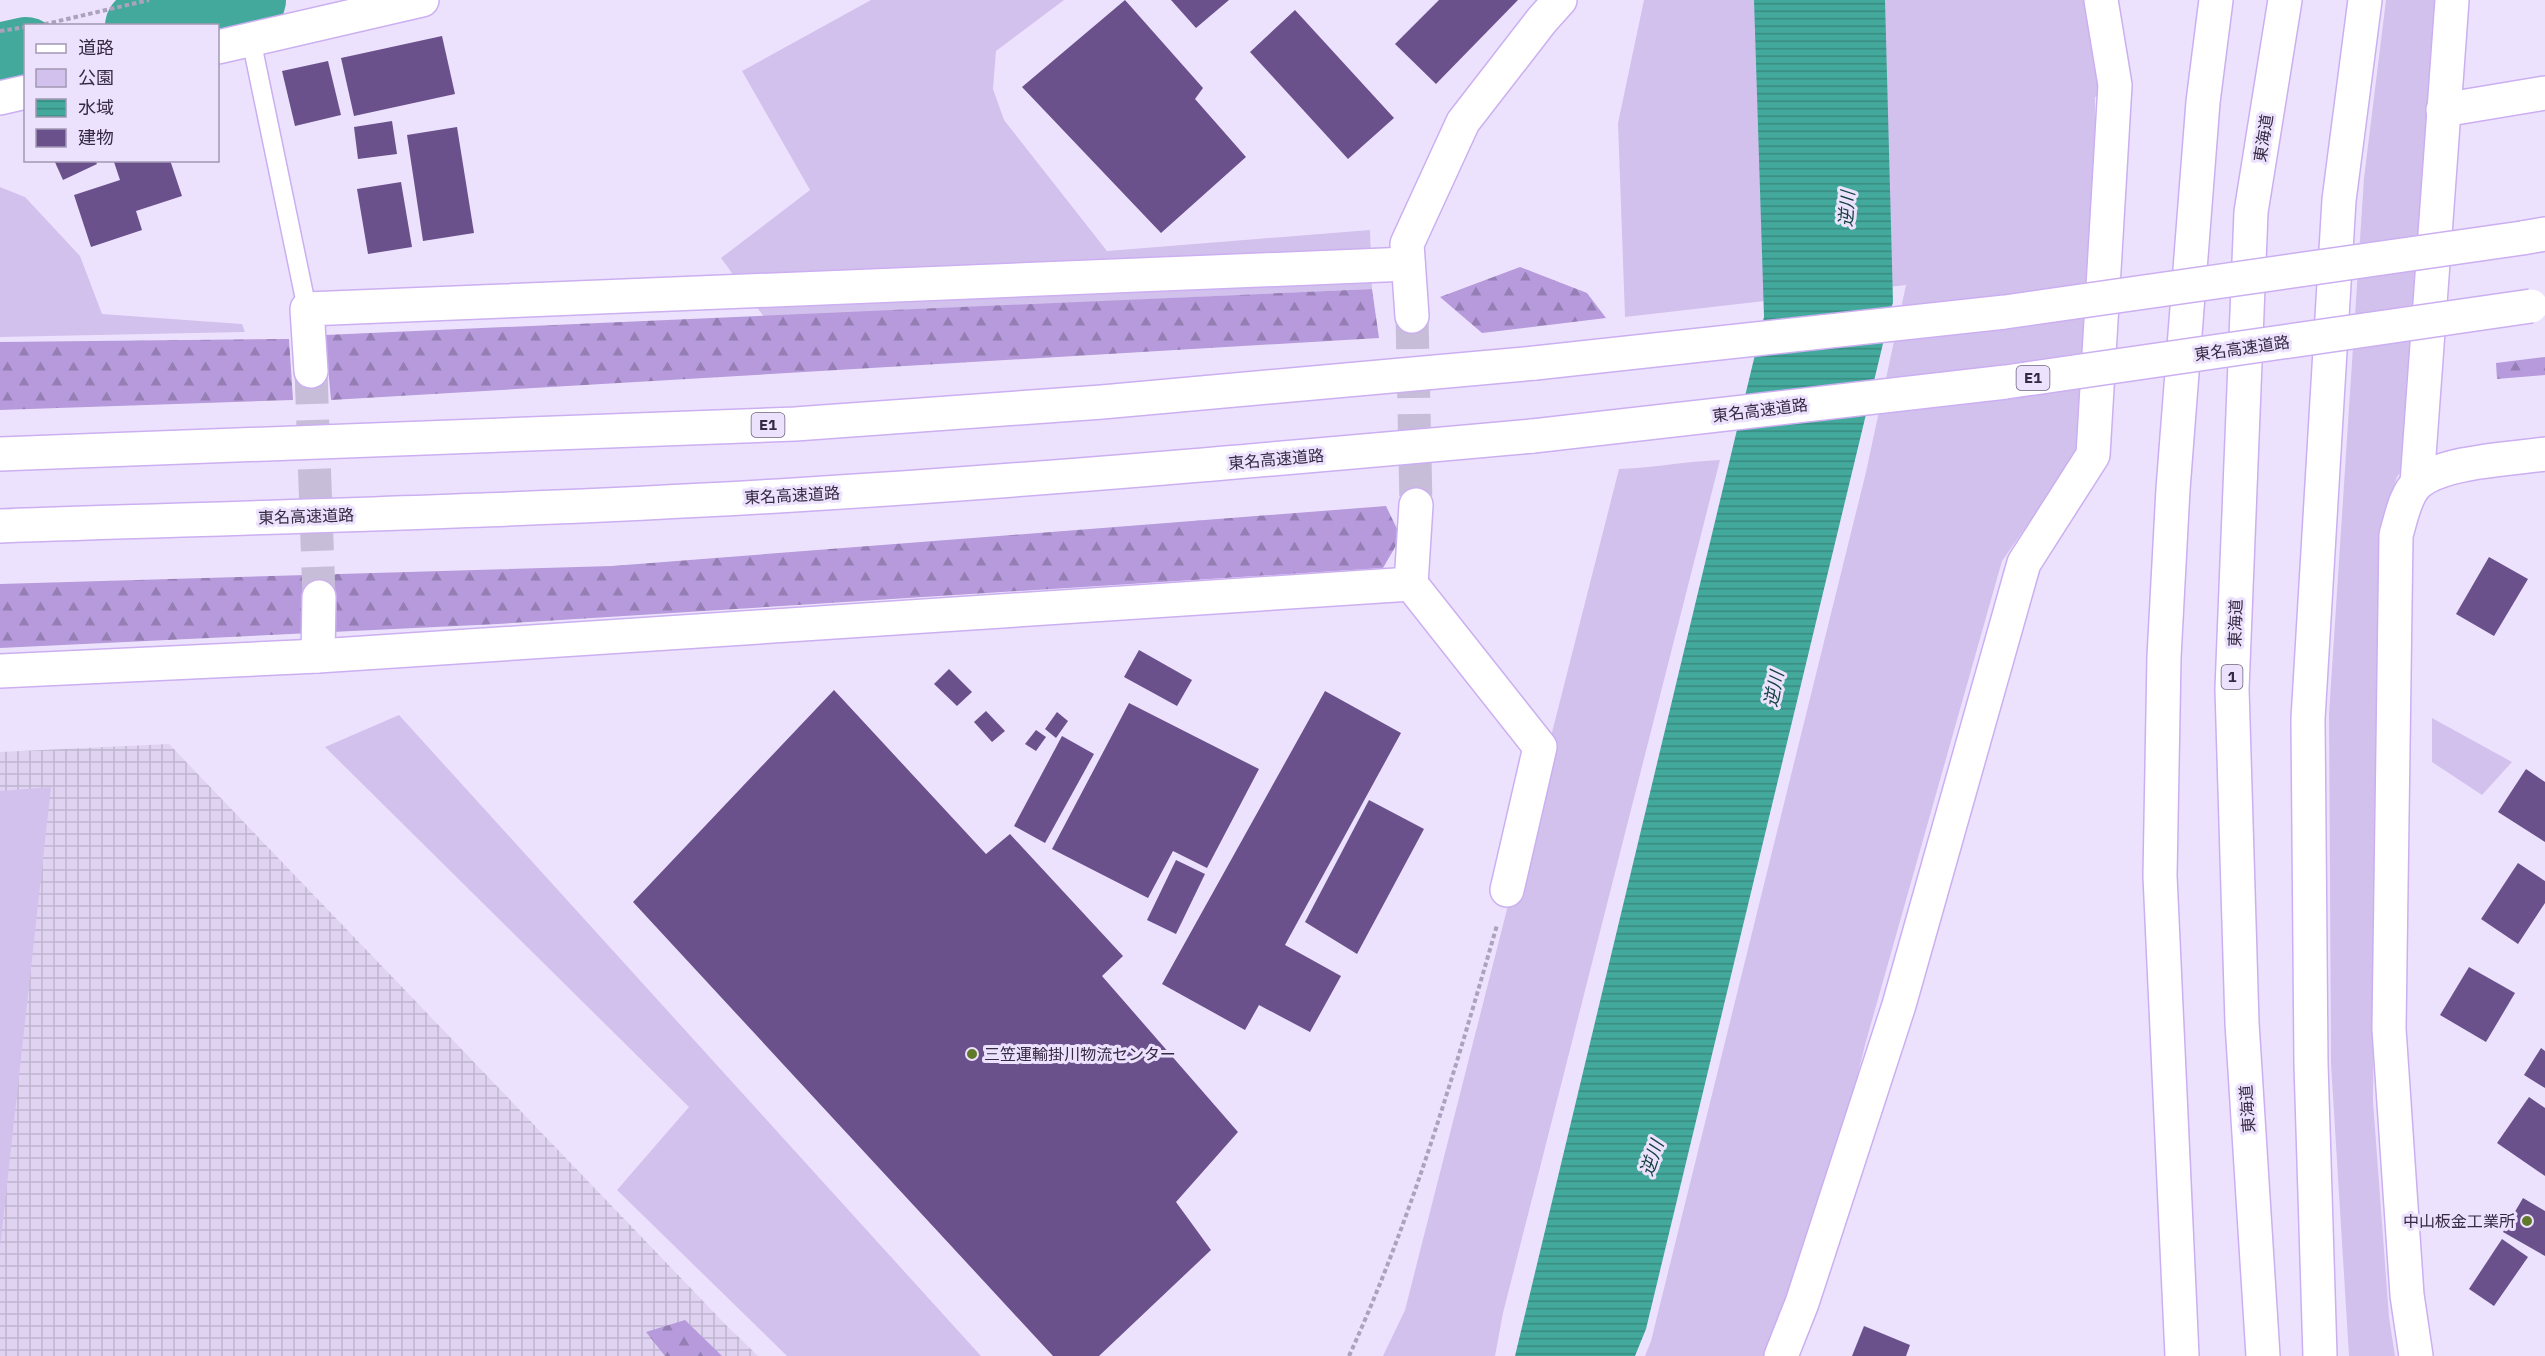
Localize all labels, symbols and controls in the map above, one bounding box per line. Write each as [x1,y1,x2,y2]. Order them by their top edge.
legend [24,24,219,162]
text: 道路 [78,36,114,59]
text: 公園 [78,66,114,89]
text: 水域 [78,96,114,119]
street label: 東海道 [2249,113,2277,163]
text: 建物 [78,126,114,149]
water label: 逆川 [1834,188,1859,228]
street label: 東名高速道路 [2193,331,2291,365]
road number: E1 [2016,366,2050,390]
street label: 東名高速道路 [1711,394,1809,426]
road number: E1 [752,413,784,437]
street label: 東名高速道路 [1227,445,1325,473]
street label: 東名高速道路 [744,483,840,507]
street label: 東名高速道路 [258,504,354,528]
street label: 東海道 [2224,599,2246,647]
road number: 1 [2222,665,2242,689]
water label: 逆川 [1759,667,1789,709]
place label: 三笠運輸掛川物流センター [984,1044,1176,1064]
marker: 三笠運輸掛川物流センター [965,1047,979,1061]
street label: 東海道 [2235,1084,2259,1134]
water label: 逆川 [1635,1135,1669,1179]
place label: 中山板金工業所 [2403,1211,2515,1231]
marker: 中山板金工業所 [2520,1214,2534,1228]

